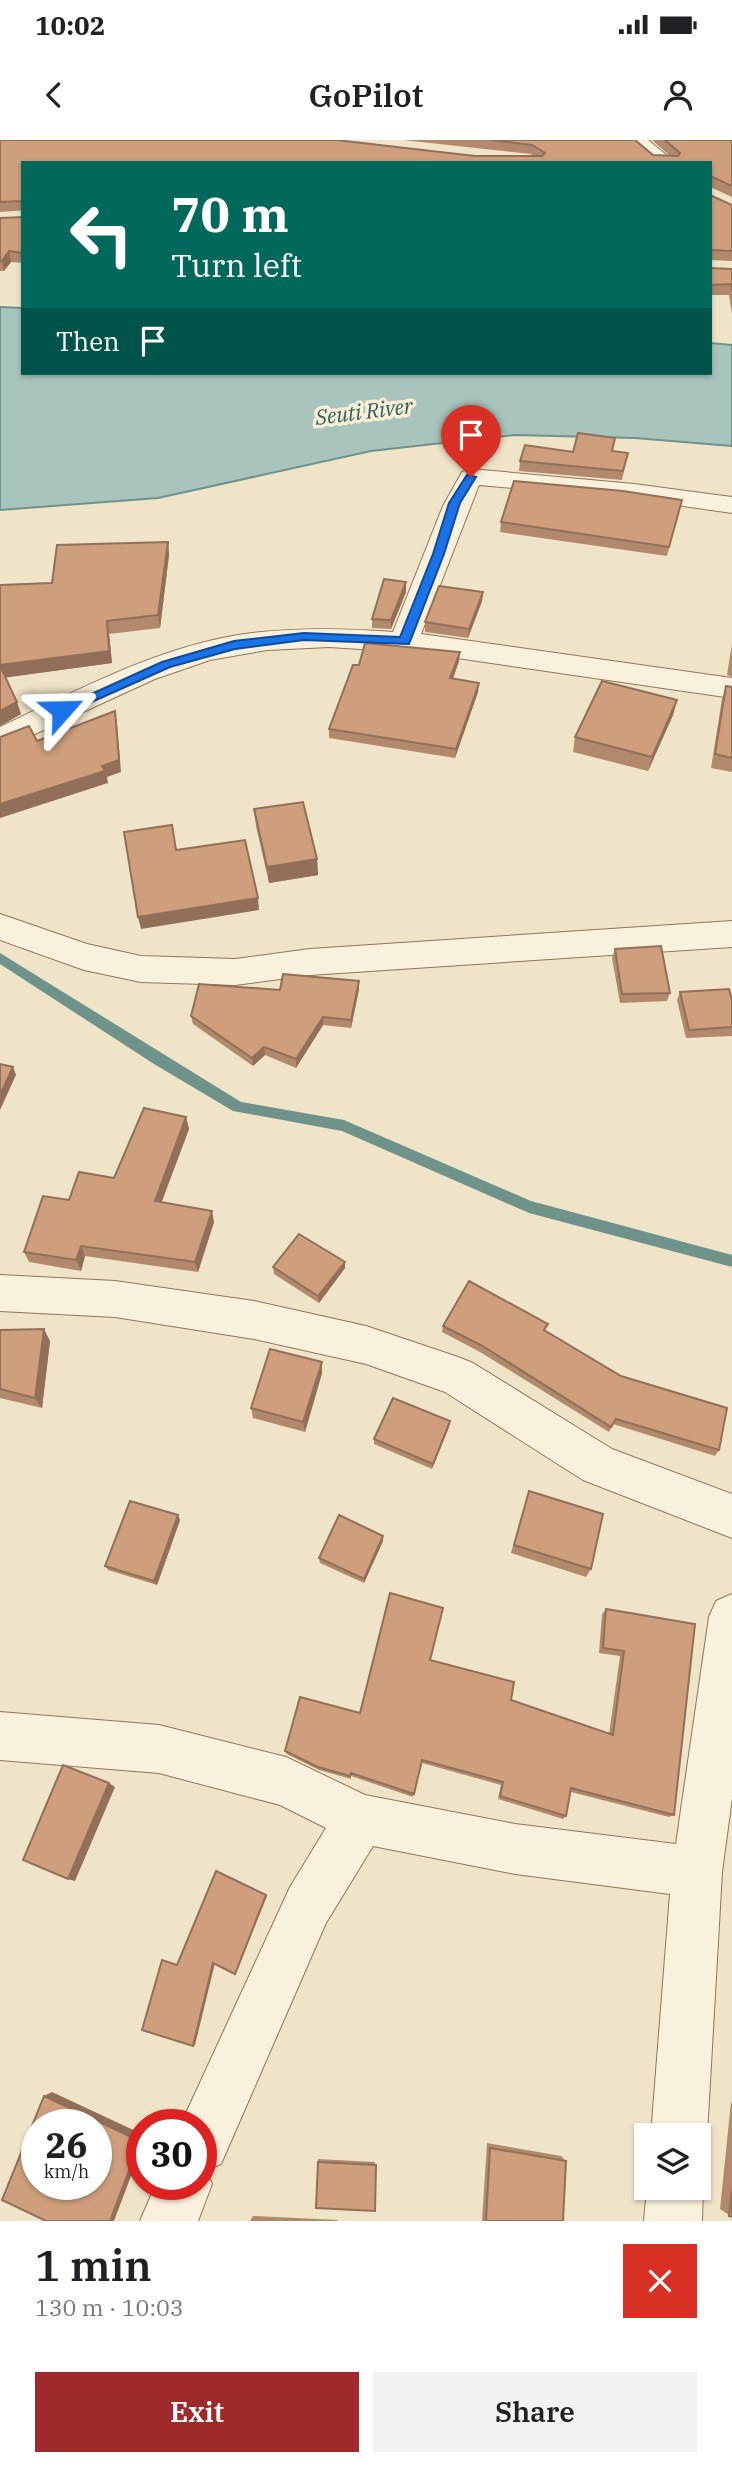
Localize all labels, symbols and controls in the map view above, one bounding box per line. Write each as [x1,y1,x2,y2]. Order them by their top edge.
text: 10:02 [35,8,105,42]
text: GoPilot [309,74,423,116]
icon: back [35,76,73,114]
icon: person [659,76,697,114]
text: 70 m [171,182,289,245]
icon: left [56,189,147,280]
text: Turn left [171,244,302,286]
icon: arrive [134,322,172,360]
text: Then [56,324,120,358]
water label: Seuti River [313,391,415,431]
pin [441,405,501,477]
icon: arrive [452,416,490,454]
position arrow [25,673,99,747]
speed limit sign: 30 [126,2109,217,2200]
text: 26 [45,2122,88,2168]
map controls [634,2123,711,2200]
button: layers [634,2123,711,2200]
text: km/h [44,2160,89,2183]
text: 1 min [35,2238,152,2293]
button: close [623,2244,697,2318]
text: 130 m · 10:03 [35,2292,184,2322]
button: Exit [35,2372,359,2452]
button: Share [373,2372,697,2452]

